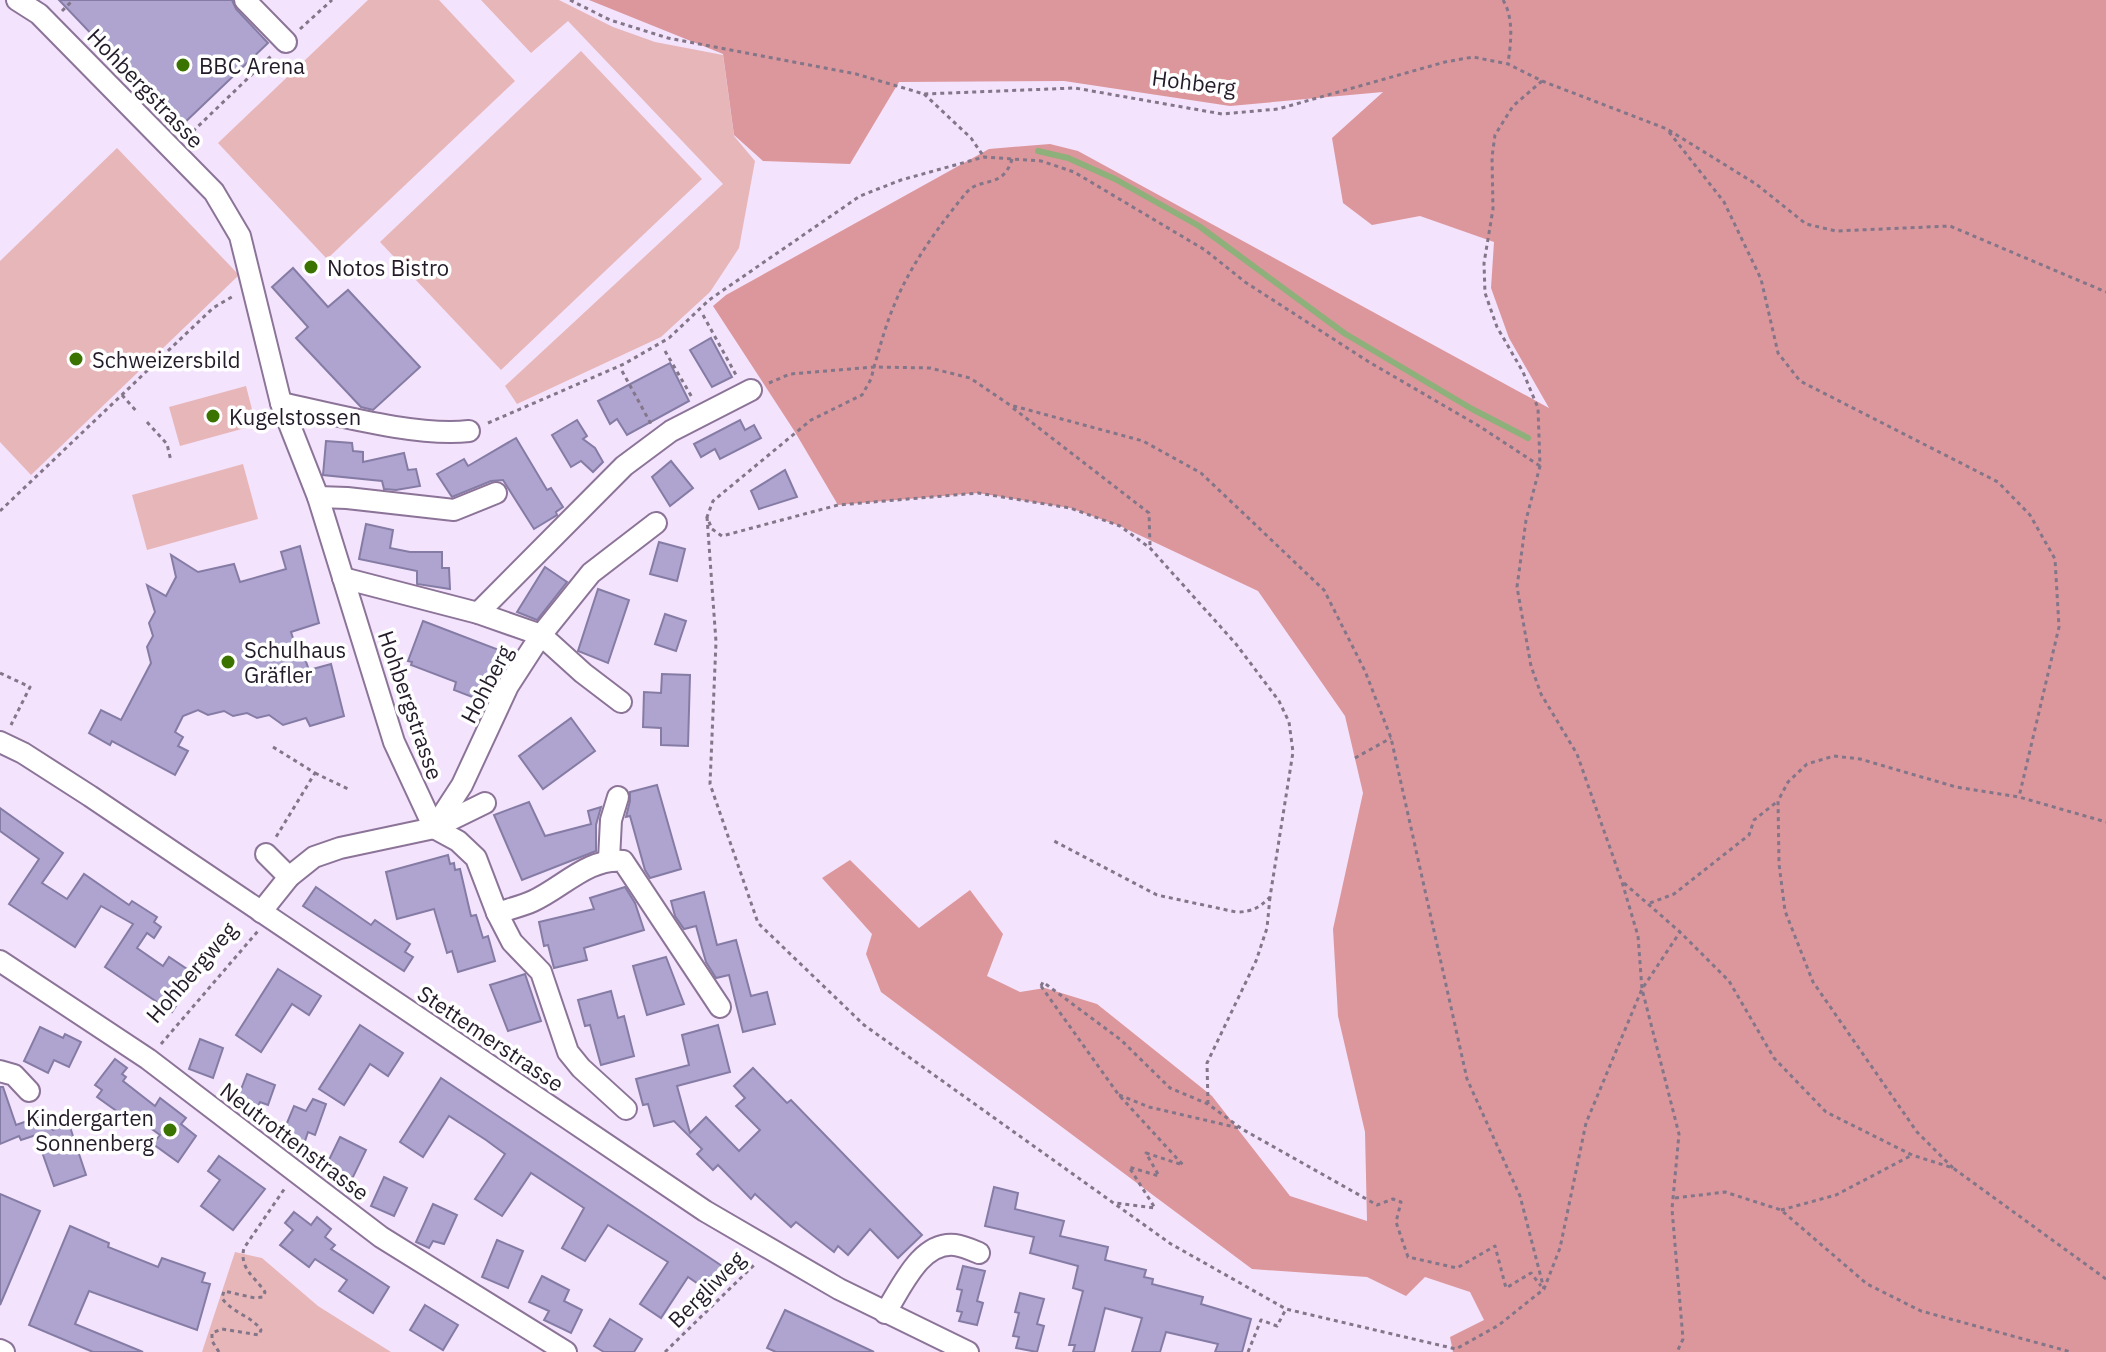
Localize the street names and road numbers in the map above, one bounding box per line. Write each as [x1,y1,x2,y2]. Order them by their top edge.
street label: Hohbergstrasse [81,22,211,154]
street label: Hohberg [1150,62,1238,102]
street label: Hohbergstrasse [372,627,450,783]
street label: Hohberg [453,640,519,728]
street label: Hohbergweg [139,915,243,1029]
street label: Stettemerstrasse [412,978,570,1098]
street label: Neutrottenstrasse [215,1075,375,1207]
street label: Bergliweg [661,1244,751,1334]

